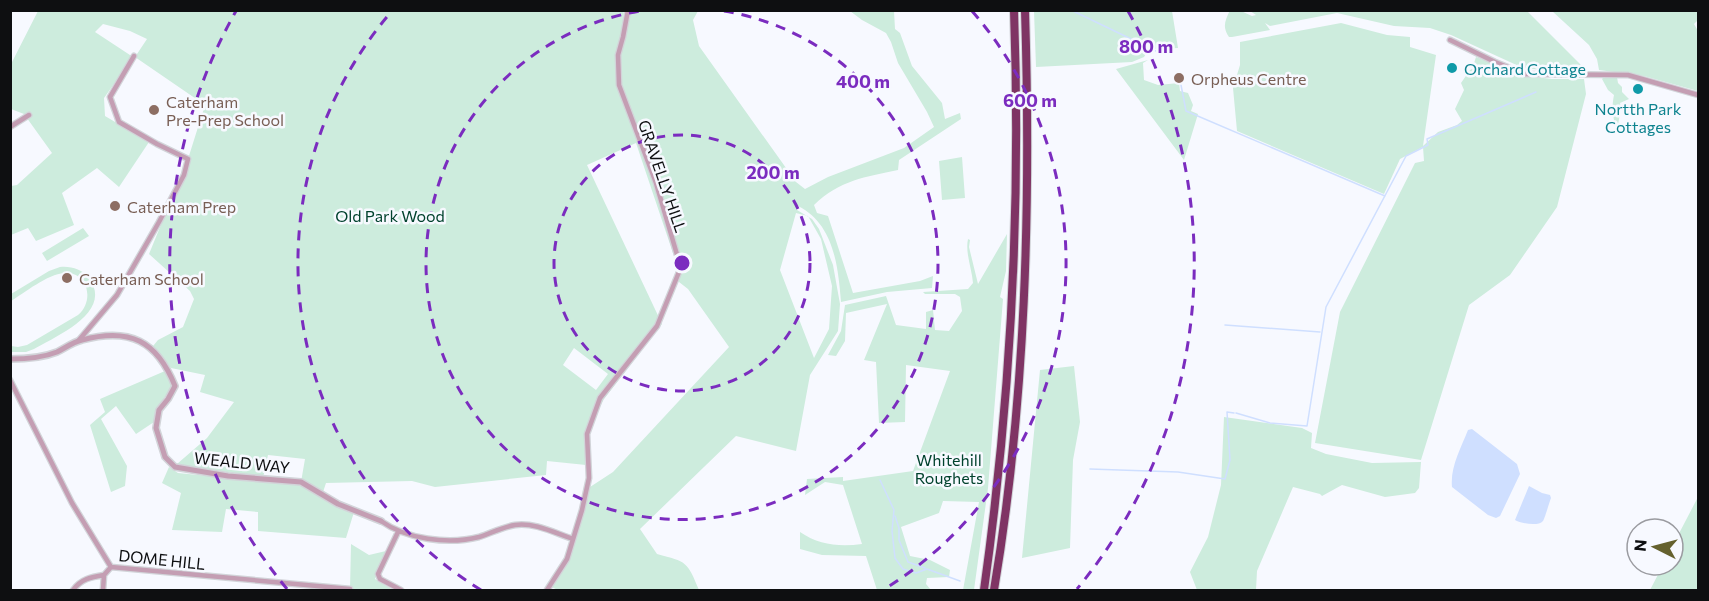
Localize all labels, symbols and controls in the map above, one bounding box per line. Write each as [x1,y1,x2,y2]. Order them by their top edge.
text: 800 m [1119,35,1173,57]
place label: Orchard Cottage [1464,59,1586,78]
marker: Orchard Cottage [1445,61,1459,75]
place label: Orpheus Centre [1191,69,1307,88]
text: 400 m [836,70,890,92]
marker: Orpheus Centre [1172,71,1186,85]
marker: Nortth Park Cottages [1631,82,1645,96]
text: 600 m [1003,89,1057,111]
place label: Caterham Pre-Prep School [166,92,284,129]
place label: Nortth Park Cottages [1595,99,1682,136]
marker: Caterham Pre-Prep School [147,103,161,117]
street label: GRAVELLY HILL [635,117,691,235]
text: 200 m [746,161,800,183]
place label: Caterham Prep [127,197,236,216]
marker: Caterham Prep [108,199,122,213]
park label: Old Park Wood [335,206,445,225]
centre of rings [672,253,692,273]
place label: Caterham School [79,269,204,288]
marker: Caterham School [60,271,74,285]
street label: WEALD WAY [193,448,291,477]
park label: Whitehill Roughets [915,450,983,487]
north arrow [1625,517,1685,577]
text: N [1630,538,1650,552]
street label: DOME HILL [118,545,206,573]

